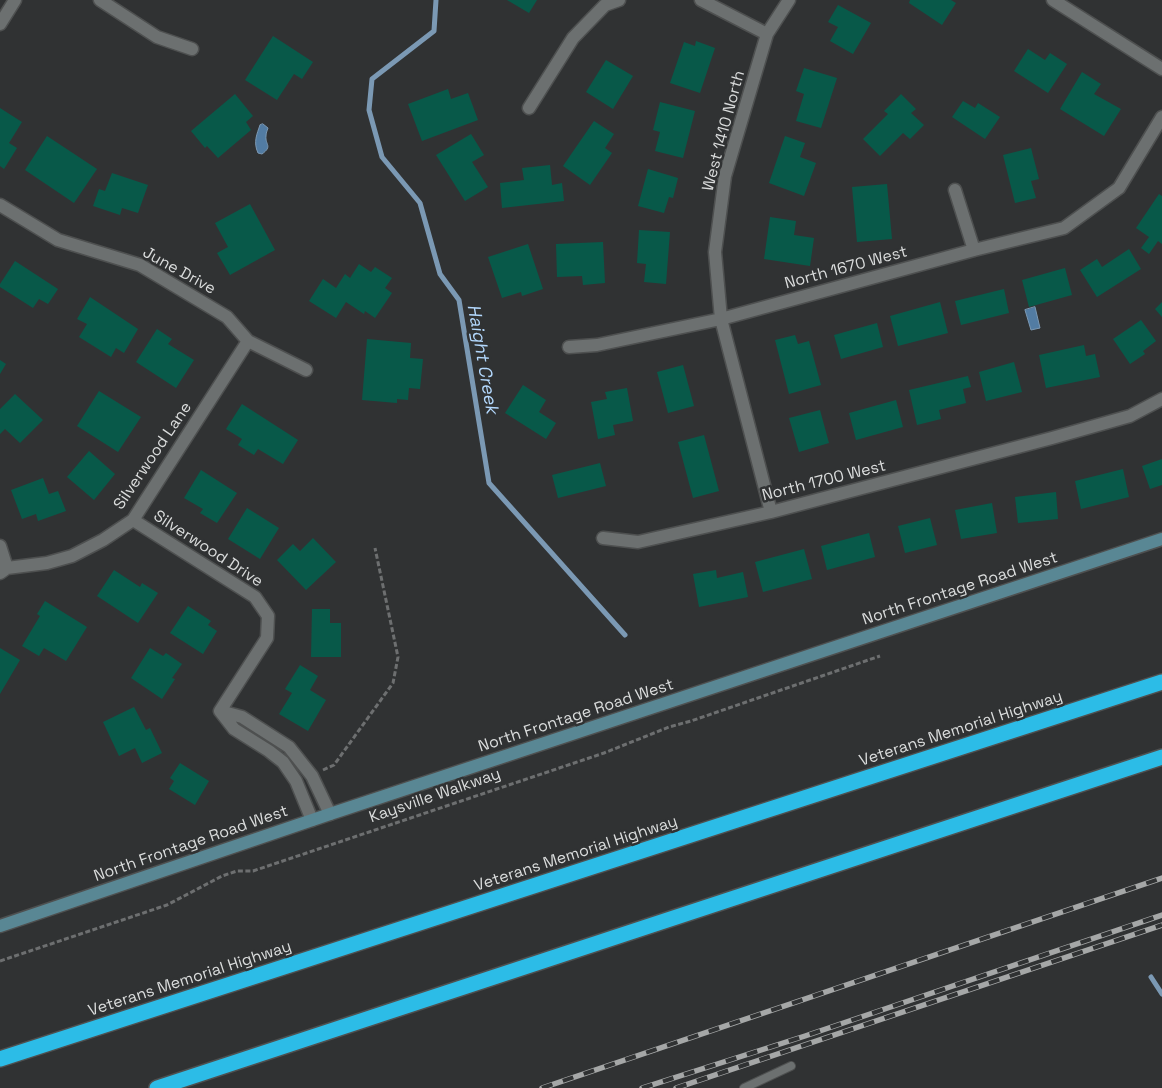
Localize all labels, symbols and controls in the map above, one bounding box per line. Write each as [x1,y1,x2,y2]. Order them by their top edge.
street label: West 1410 North [699,69,749,193]
street label: North 1670 West [783,242,909,294]
street label: June Drive [139,243,219,299]
water label: Haight Creek [462,303,502,415]
street label: Silverwood Lane [110,399,196,513]
street label: North 1700 West [760,456,888,506]
street label: Silverwood Drive [150,506,266,592]
street label: North Frontage Road West [860,548,1060,630]
street label: North Frontage Road West [476,675,676,757]
street label: Veterans Memorial Highway [857,687,1065,771]
street label: Kaysville Walkway [367,765,503,827]
street label: North Frontage Road West [91,802,291,886]
street label: Veterans Memorial Highway [472,812,680,896]
street label: Veterans Memorial Highway [86,937,294,1021]

